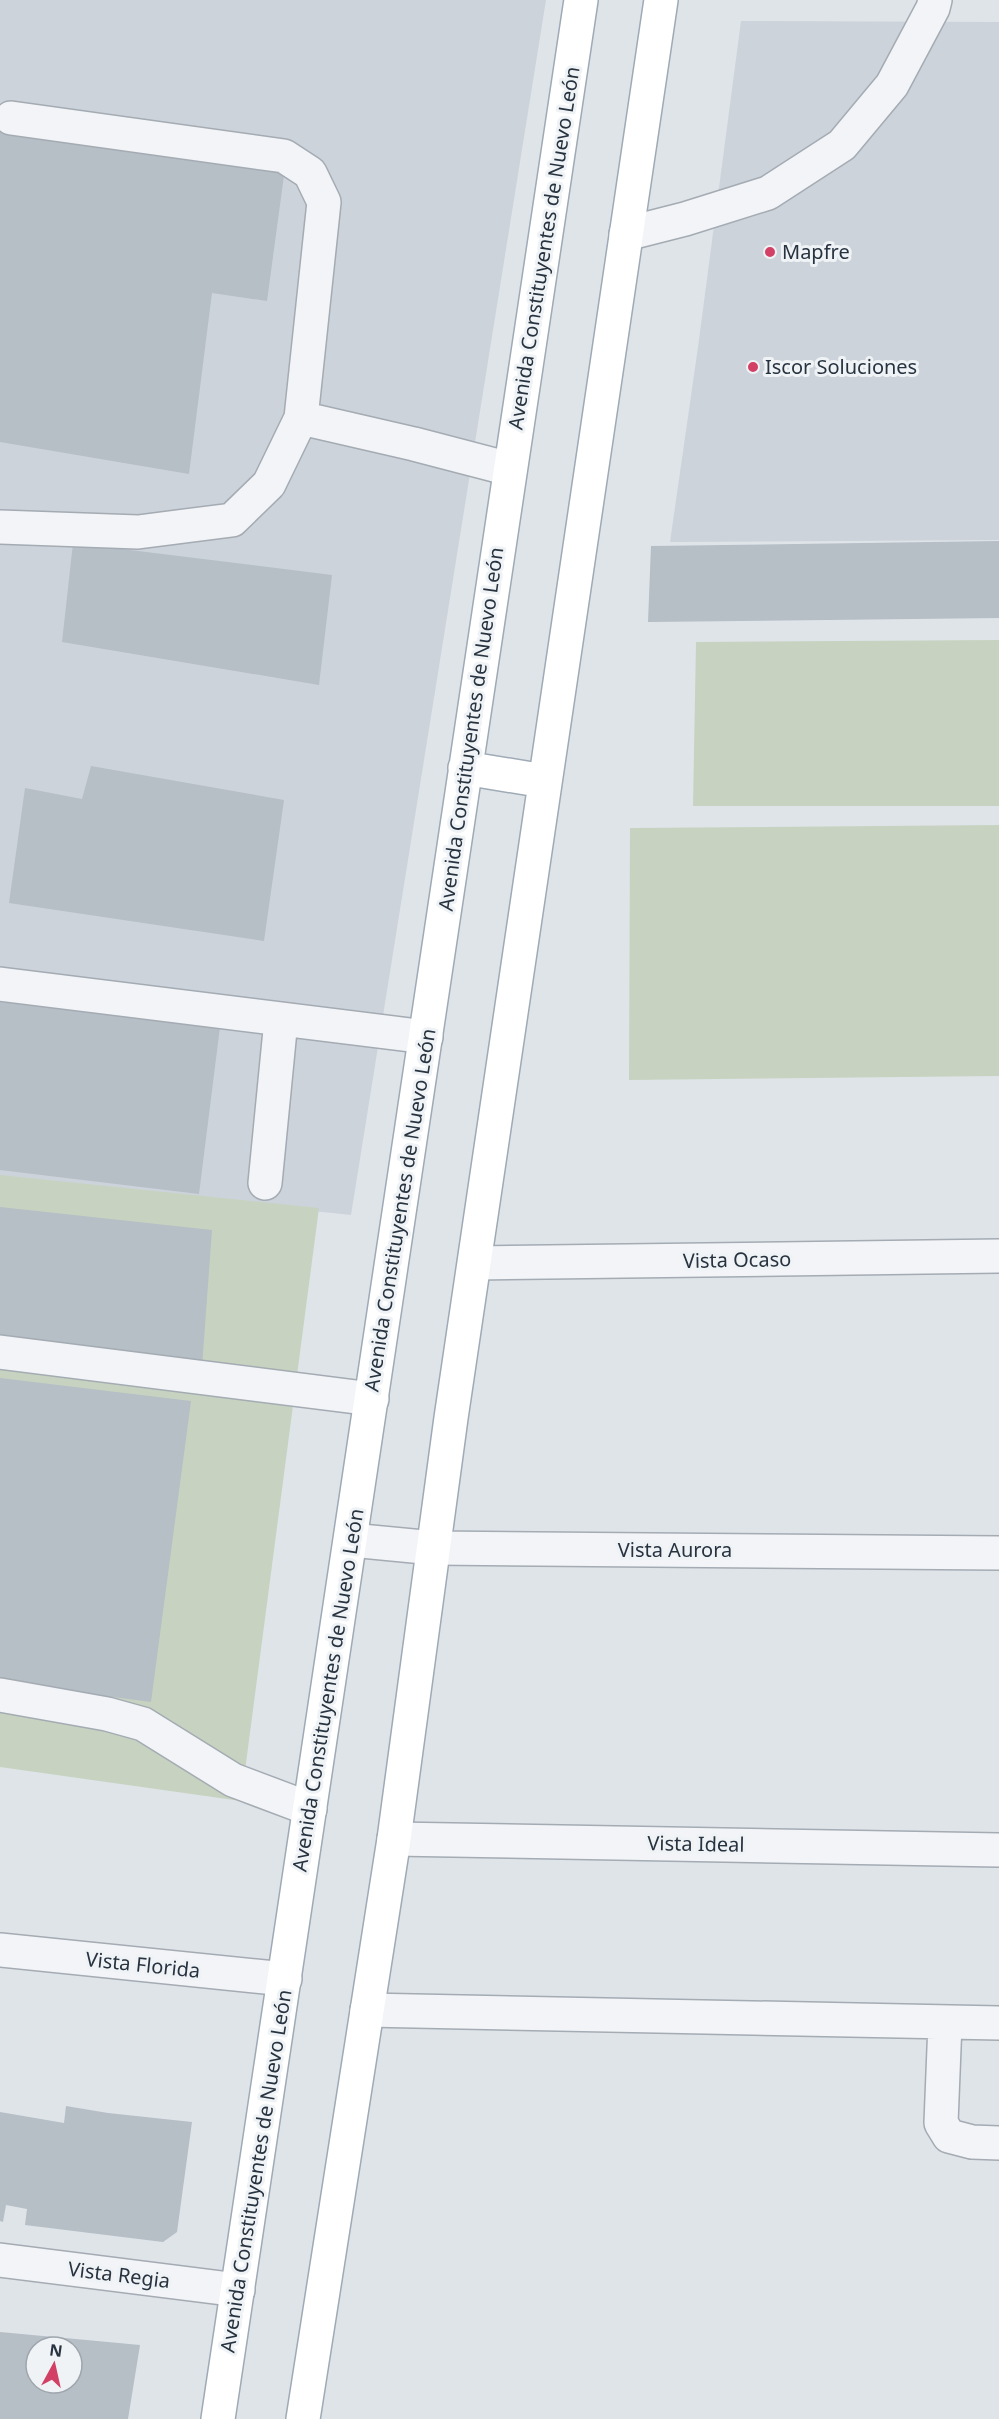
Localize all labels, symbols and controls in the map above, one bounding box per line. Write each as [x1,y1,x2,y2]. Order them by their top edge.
street label: Avenida Constituyentes de Nuevo León [501,65,586,431]
place label: Mapfre [782,238,850,265]
marker: Mapfre [763,245,777,259]
place label: Iscor Soluciones [765,353,917,380]
marker: Iscor Soluciones [746,360,760,374]
street label: Avenida Constituyentes de Nuevo León [432,545,509,913]
street label: Avenida Constituyentes de Nuevo León [357,1027,442,1393]
street label: Vista Ocaso [683,1245,791,1274]
street label: Avenida Constituyentes de Nuevo León [285,1507,370,1873]
street label: Vista Aurora [618,1536,732,1563]
street label: Vista Ideal [647,1829,745,1858]
street label: Vista Florida [84,1945,202,1984]
street label: Avenida Constituyentes de Nuevo León [213,1988,298,2354]
street label: Vista Regia [66,2255,172,2294]
north arrow [24,2335,84,2395]
text: N [48,2338,64,2362]

